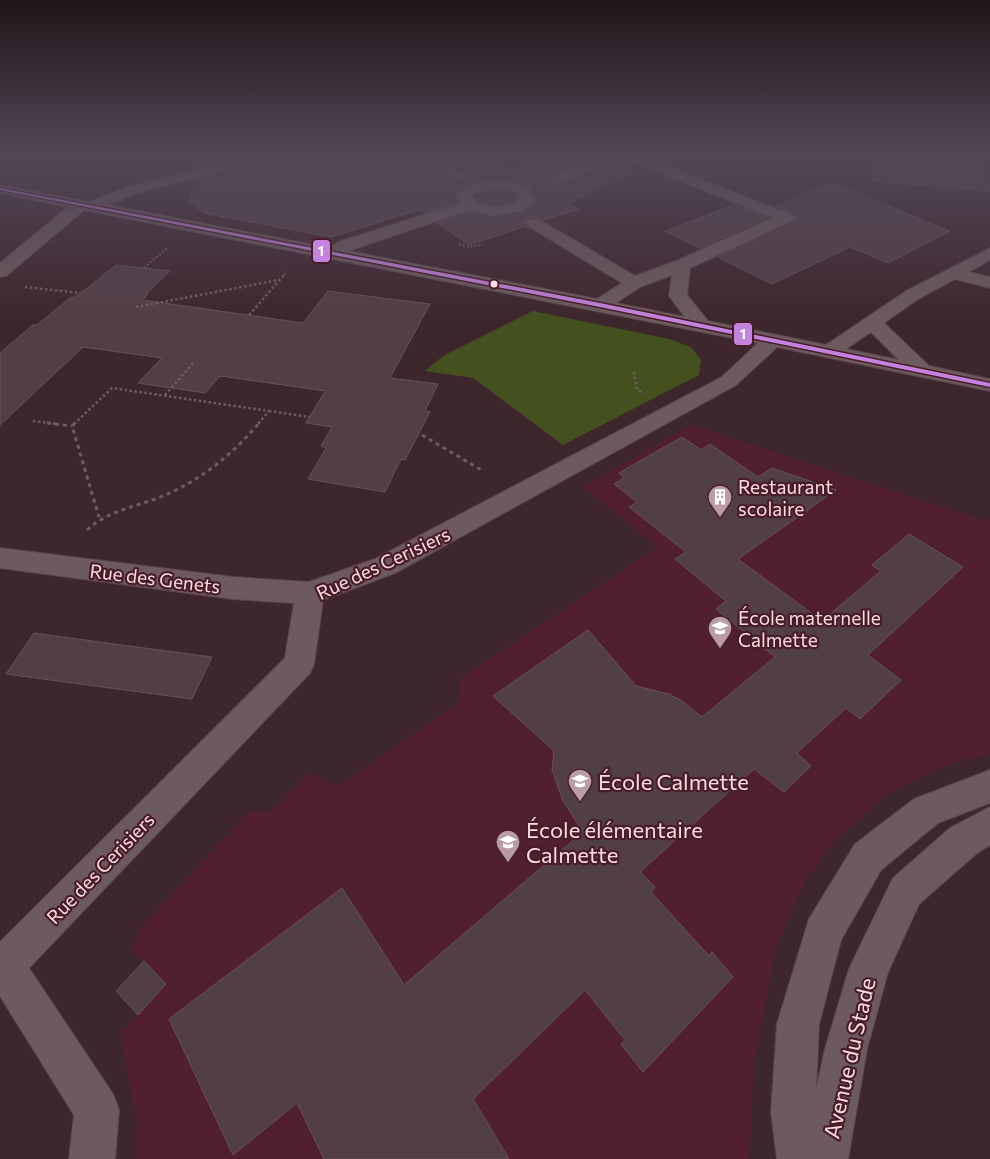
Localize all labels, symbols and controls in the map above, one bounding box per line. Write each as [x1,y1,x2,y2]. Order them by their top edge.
line badge: 1 [312,239,331,263]
text: 1 [318,242,324,259]
unlabelled marker [489,279,499,289]
line badge: 1 [733,322,753,346]
text: 1 [740,325,746,342]
place label: Restaurant scolaire [738,475,833,520]
building icon: Restaurant scolaire [707,484,733,518]
street label: Rue des Cerisiers [312,522,454,604]
street label: Rue des Genets [88,559,222,597]
place label: École maternelle Calmette [738,606,881,651]
school or university icon: École maternelle Calmette [707,615,733,649]
school or university icon: École Calmette [567,768,593,802]
place label: École Calmette [598,768,749,795]
street label: Rue des Cerisiers [41,808,159,928]
place label: École élémentaire Calmette [526,816,703,868]
school or university icon: École élémentaire Calmette [495,829,521,863]
street label: Avenue du Stade [817,975,881,1141]

